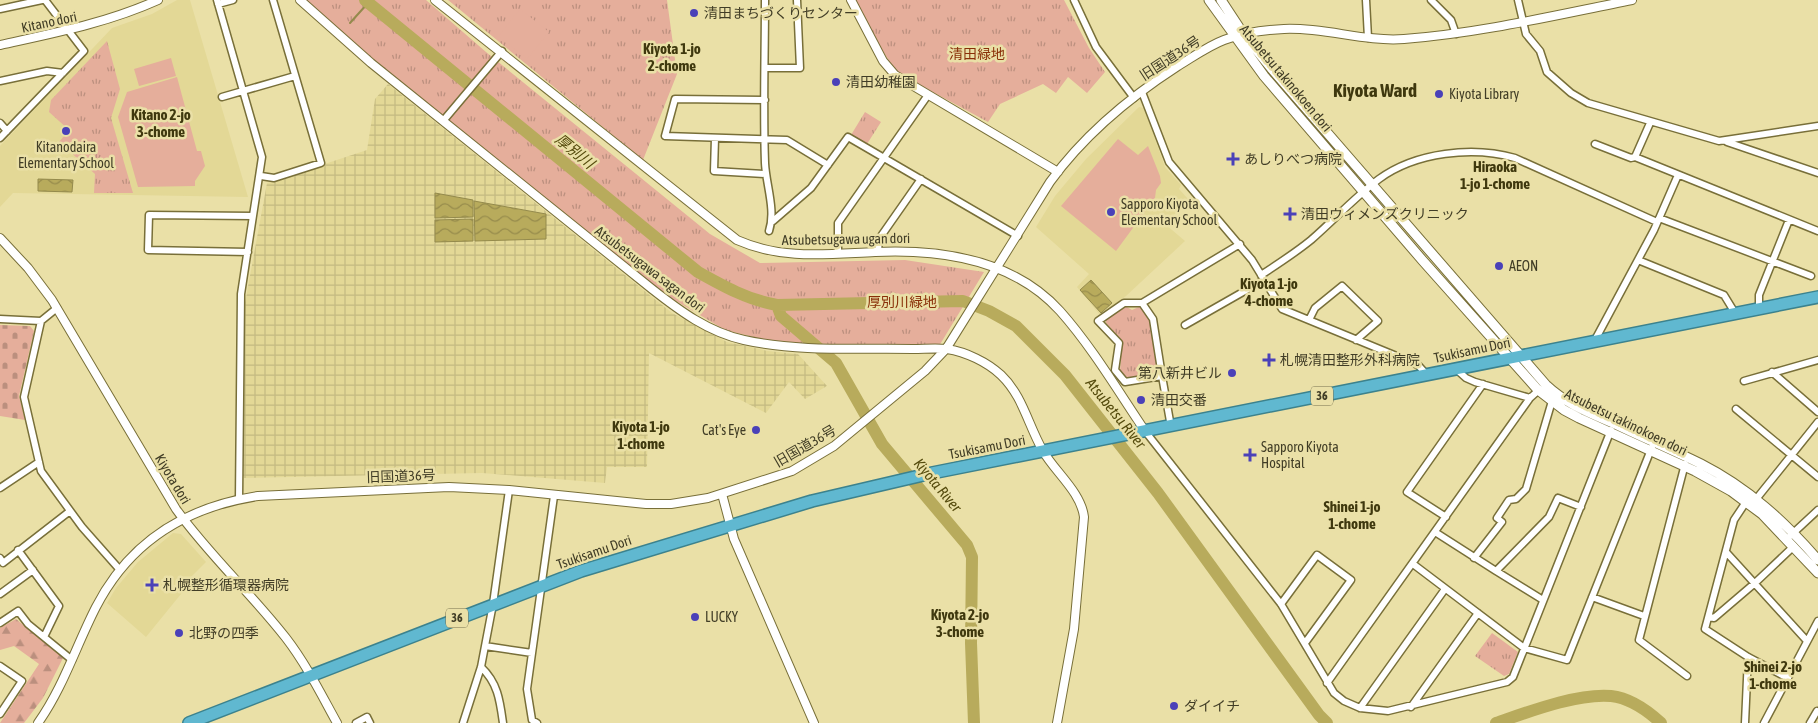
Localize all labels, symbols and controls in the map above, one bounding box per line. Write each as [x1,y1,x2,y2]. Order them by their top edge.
place label: 清田まちづくりセンター [704,5,858,21]
marker: 清田まちづくりセンター [688,7,700,19]
street label: Kitano dori [20,8,78,36]
street label: Atsubetsu takinokoen dori [1237,21,1335,135]
street label: 旧国道36号 [1137,32,1203,84]
district label: Kiyota 1-jo 2-chome [643,40,701,74]
park label: 清田緑地 [949,46,1005,62]
place label: 清田幼稚園 [846,74,916,90]
marker: 清田幼稚園 [830,76,842,88]
district label: Kiyota Ward [1333,79,1417,101]
place label: Kiyota Library [1449,86,1520,102]
marker: Kiyota Library [1433,88,1445,100]
district label: Kitano 2-jo 3-chome [131,106,191,140]
marker: Kitanodaira Elementary School [60,125,72,137]
water label: 厚別川 [552,130,599,173]
place label: Kitanodaira Elementary School [18,139,114,171]
place label: あしりべつ病院 [1244,151,1342,167]
marker: あしりべつ病院 [1226,152,1240,166]
district label: Hiraoka 1-jo 1-chome [1460,158,1530,192]
place label: Sapporo Kiyota Elementary School [1121,196,1217,228]
marker: Sapporo Kiyota Elementary School [1105,206,1117,218]
place label: 清田ウィメンズクリニック [1301,206,1469,222]
marker: 清田ウィメンズクリニック [1283,207,1297,221]
street label: Atsubetsugawa sagan dori [592,223,708,315]
street label: Atsubetsugawa ugan dori [782,230,910,248]
place label: AEON [1509,258,1538,274]
marker: AEON [1493,260,1505,272]
district label: Kiyota 1-jo 4-chome [1240,275,1298,309]
park label: 厚別川緑地 [867,294,937,310]
street label: Tsukisamu Dori [1432,334,1512,366]
place label: 札幌清田整形外科病院 [1280,352,1420,368]
marker: 札幌清田整形外科病院 [1262,353,1276,367]
place label: 第八新井ビル [1138,365,1222,381]
marker: 第八新井ビル [1226,367,1238,379]
water label: Atsubetsu River [1082,374,1150,452]
street label: Atsubetsu takinokoen dori [1562,385,1690,459]
road number: 36 [1311,386,1333,406]
place label: 清田交番 [1151,392,1207,408]
marker: 清田交番 [1135,394,1147,406]
district label: Kiyota 1-jo 1-chome [612,418,670,452]
place label: Cat's Eye [702,422,746,438]
street label: 旧国道36号 [771,422,839,470]
marker: Cat's Eye [750,424,762,436]
street label: Tsukisamu Dori [947,432,1027,462]
place label: Sapporo Kiyota Hospital [1261,439,1339,471]
marker: Sapporo Kiyota Hospital [1243,448,1257,462]
street label: Kiyota dori [152,451,194,507]
water label: Kiyota River [911,455,966,516]
street label: 旧国道36号 [366,467,436,485]
district label: Shinei 1-jo 1-chome [1323,498,1381,532]
street label: Tsukisamu Dori [555,532,633,572]
place label: 札幌整形循環器病院 [163,577,289,593]
marker: 札幌整形循環器病院 [145,578,159,592]
district label: Kiyota 2-jo 3-chome [931,606,989,640]
road number: 36 [446,608,468,628]
place label: LUCKY [705,609,739,625]
marker: LUCKY [689,611,701,623]
place label: 北野の四季 [189,625,259,641]
marker: 北野の四季 [173,627,185,639]
district label: Shinei 2-jo 1-chome [1744,658,1802,692]
place label: ダイイチ [1184,698,1240,714]
marker: ダイイチ [1168,700,1180,712]

